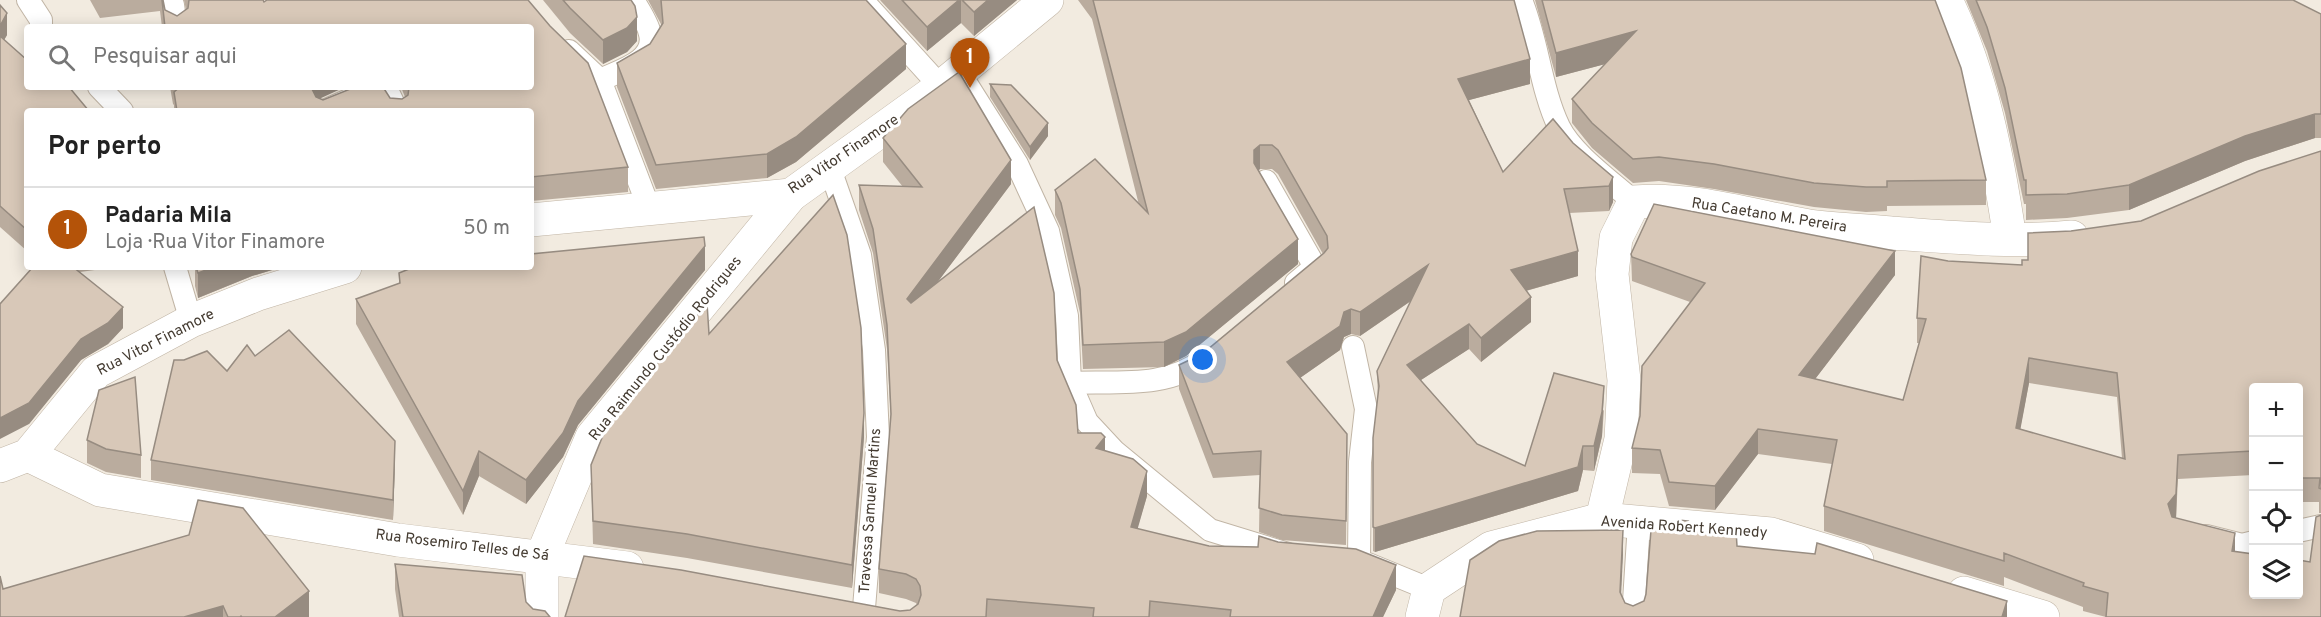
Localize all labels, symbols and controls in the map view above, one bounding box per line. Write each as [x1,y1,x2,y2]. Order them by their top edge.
search box [24,24,534,90]
pin: 1 [950,38,990,88]
icon: search [45,41,78,74]
text: Pesquisar aqui [93,44,237,71]
street label: Rua Vitor Finamore [785,111,903,199]
text: Por perto [48,131,162,164]
street label: Rua Caetano M. Pereira [1690,194,1848,238]
text: Padaria Mila [105,203,232,230]
text: 1 [64,216,72,242]
text: 50 m [463,216,510,242]
text: Loja · Rua Vitor Finamore [105,230,325,256]
street label: Rua Raimundo Custódio Rodrigues [585,253,747,445]
street label: Rua Vitor Finamore [94,305,218,381]
your location [1188,345,1217,374]
map controls [2249,383,2303,599]
button: + [2249,383,2303,437]
street label: Travessa Samuel Martins [856,428,886,594]
button: − [2249,437,2303,491]
button: locate [2249,491,2303,545]
street label: Avenida Robert Kennedy [1600,513,1768,543]
street label: Rua Rosemiro Telles de Sá [374,526,550,566]
button: layers [2249,545,2303,599]

